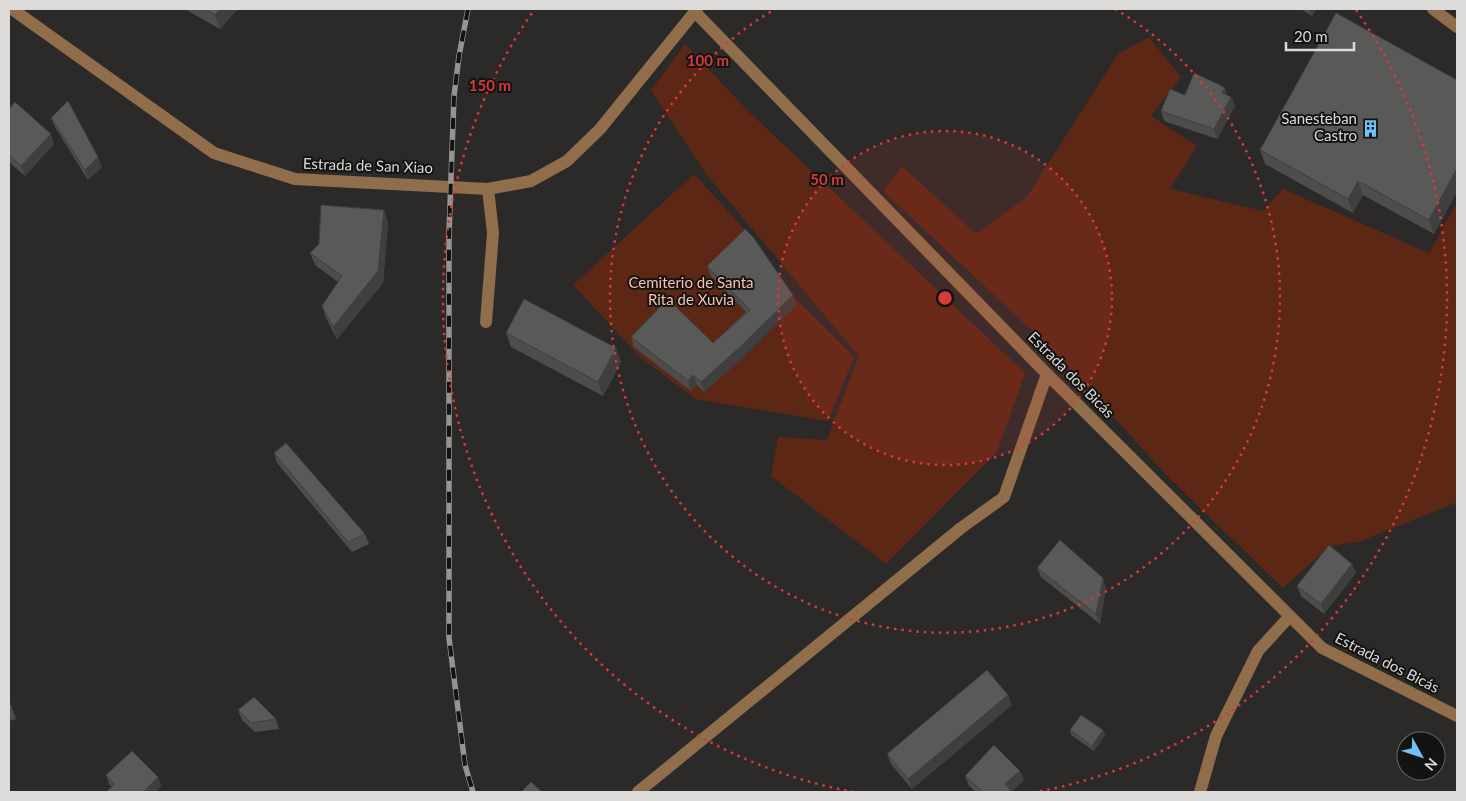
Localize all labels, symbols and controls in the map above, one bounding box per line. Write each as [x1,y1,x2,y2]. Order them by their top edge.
scale bar [1286,20,1354,52]
text: 20 m [1294,27,1328,45]
text: 100 m [687,51,729,69]
text: 150 m [469,76,511,94]
place label: Sanesteban Castro [1281,109,1357,144]
building icon: Sanesteban Castro [1361,118,1381,138]
street label: Estrada de San Xiao [303,154,433,176]
text: 50 m [810,170,844,188]
park label: Cemiterio de Santa Rita de Xuvia [628,273,754,308]
centre of rings [936,289,954,307]
street label: Estrada dos Bicás [1025,327,1119,421]
street label: Estrada dos Bicás [1332,628,1443,696]
north arrow [1396,731,1446,781]
text: N [1421,755,1441,774]

